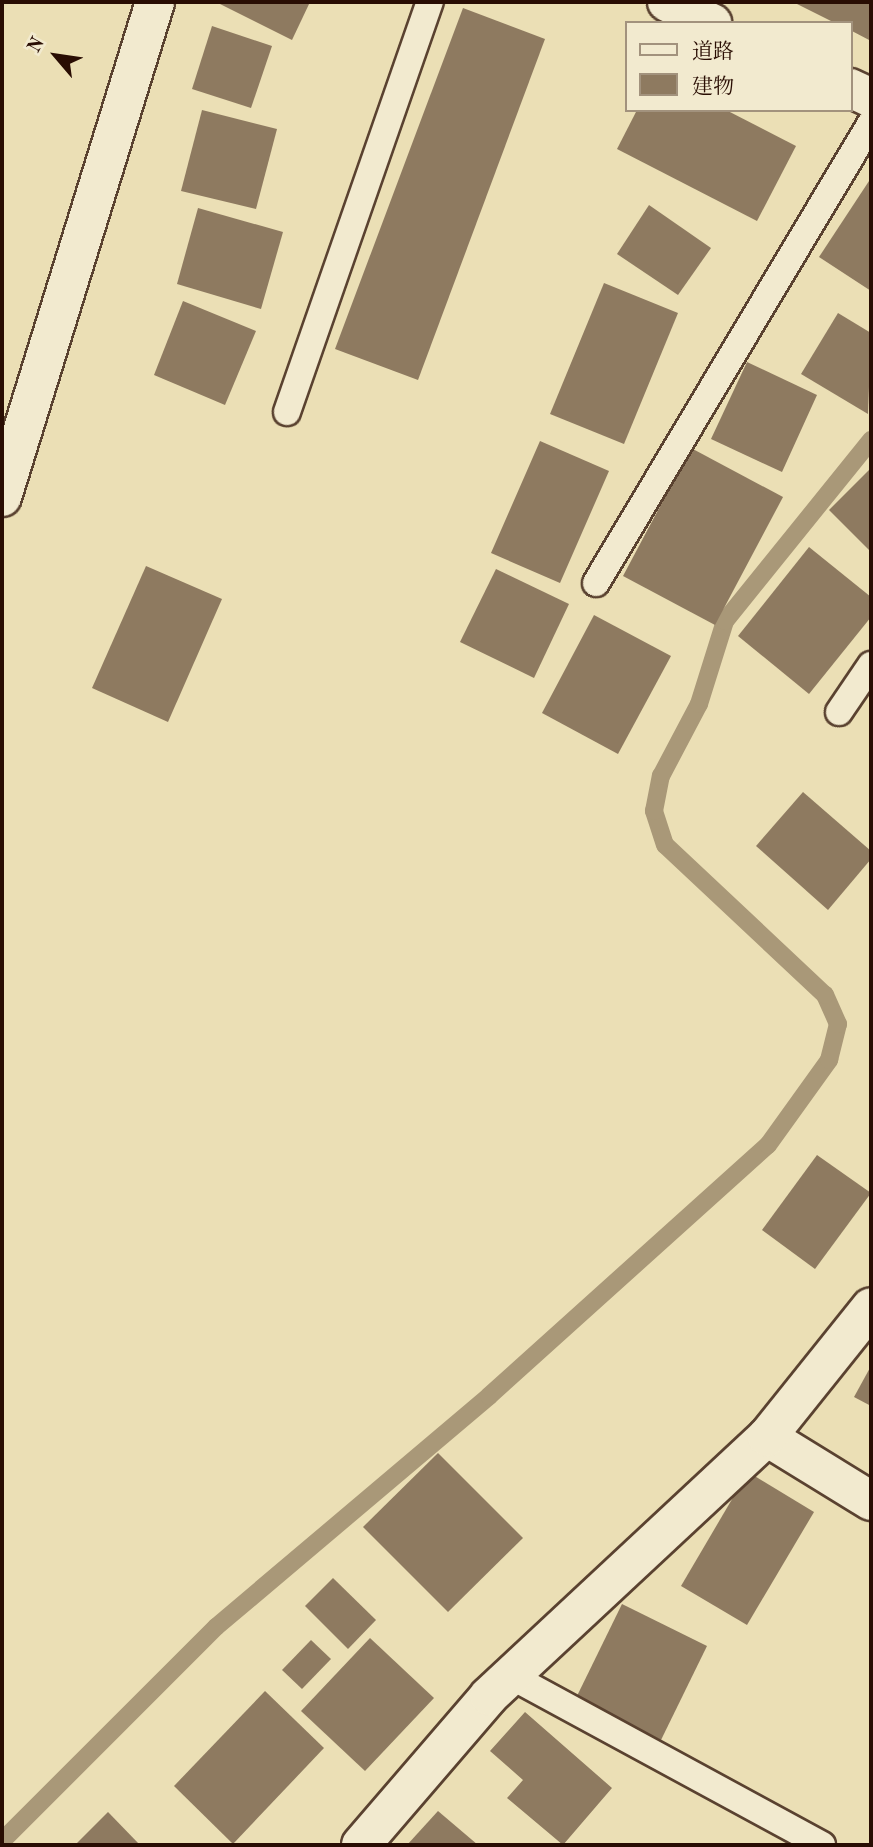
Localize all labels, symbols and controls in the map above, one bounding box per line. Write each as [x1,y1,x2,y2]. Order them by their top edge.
north arrow [21,21,91,91]
legend [624,21,852,112]
text: N [25,35,49,57]
text: 道路 [692,42,734,63]
text: 建物 [692,77,734,98]

